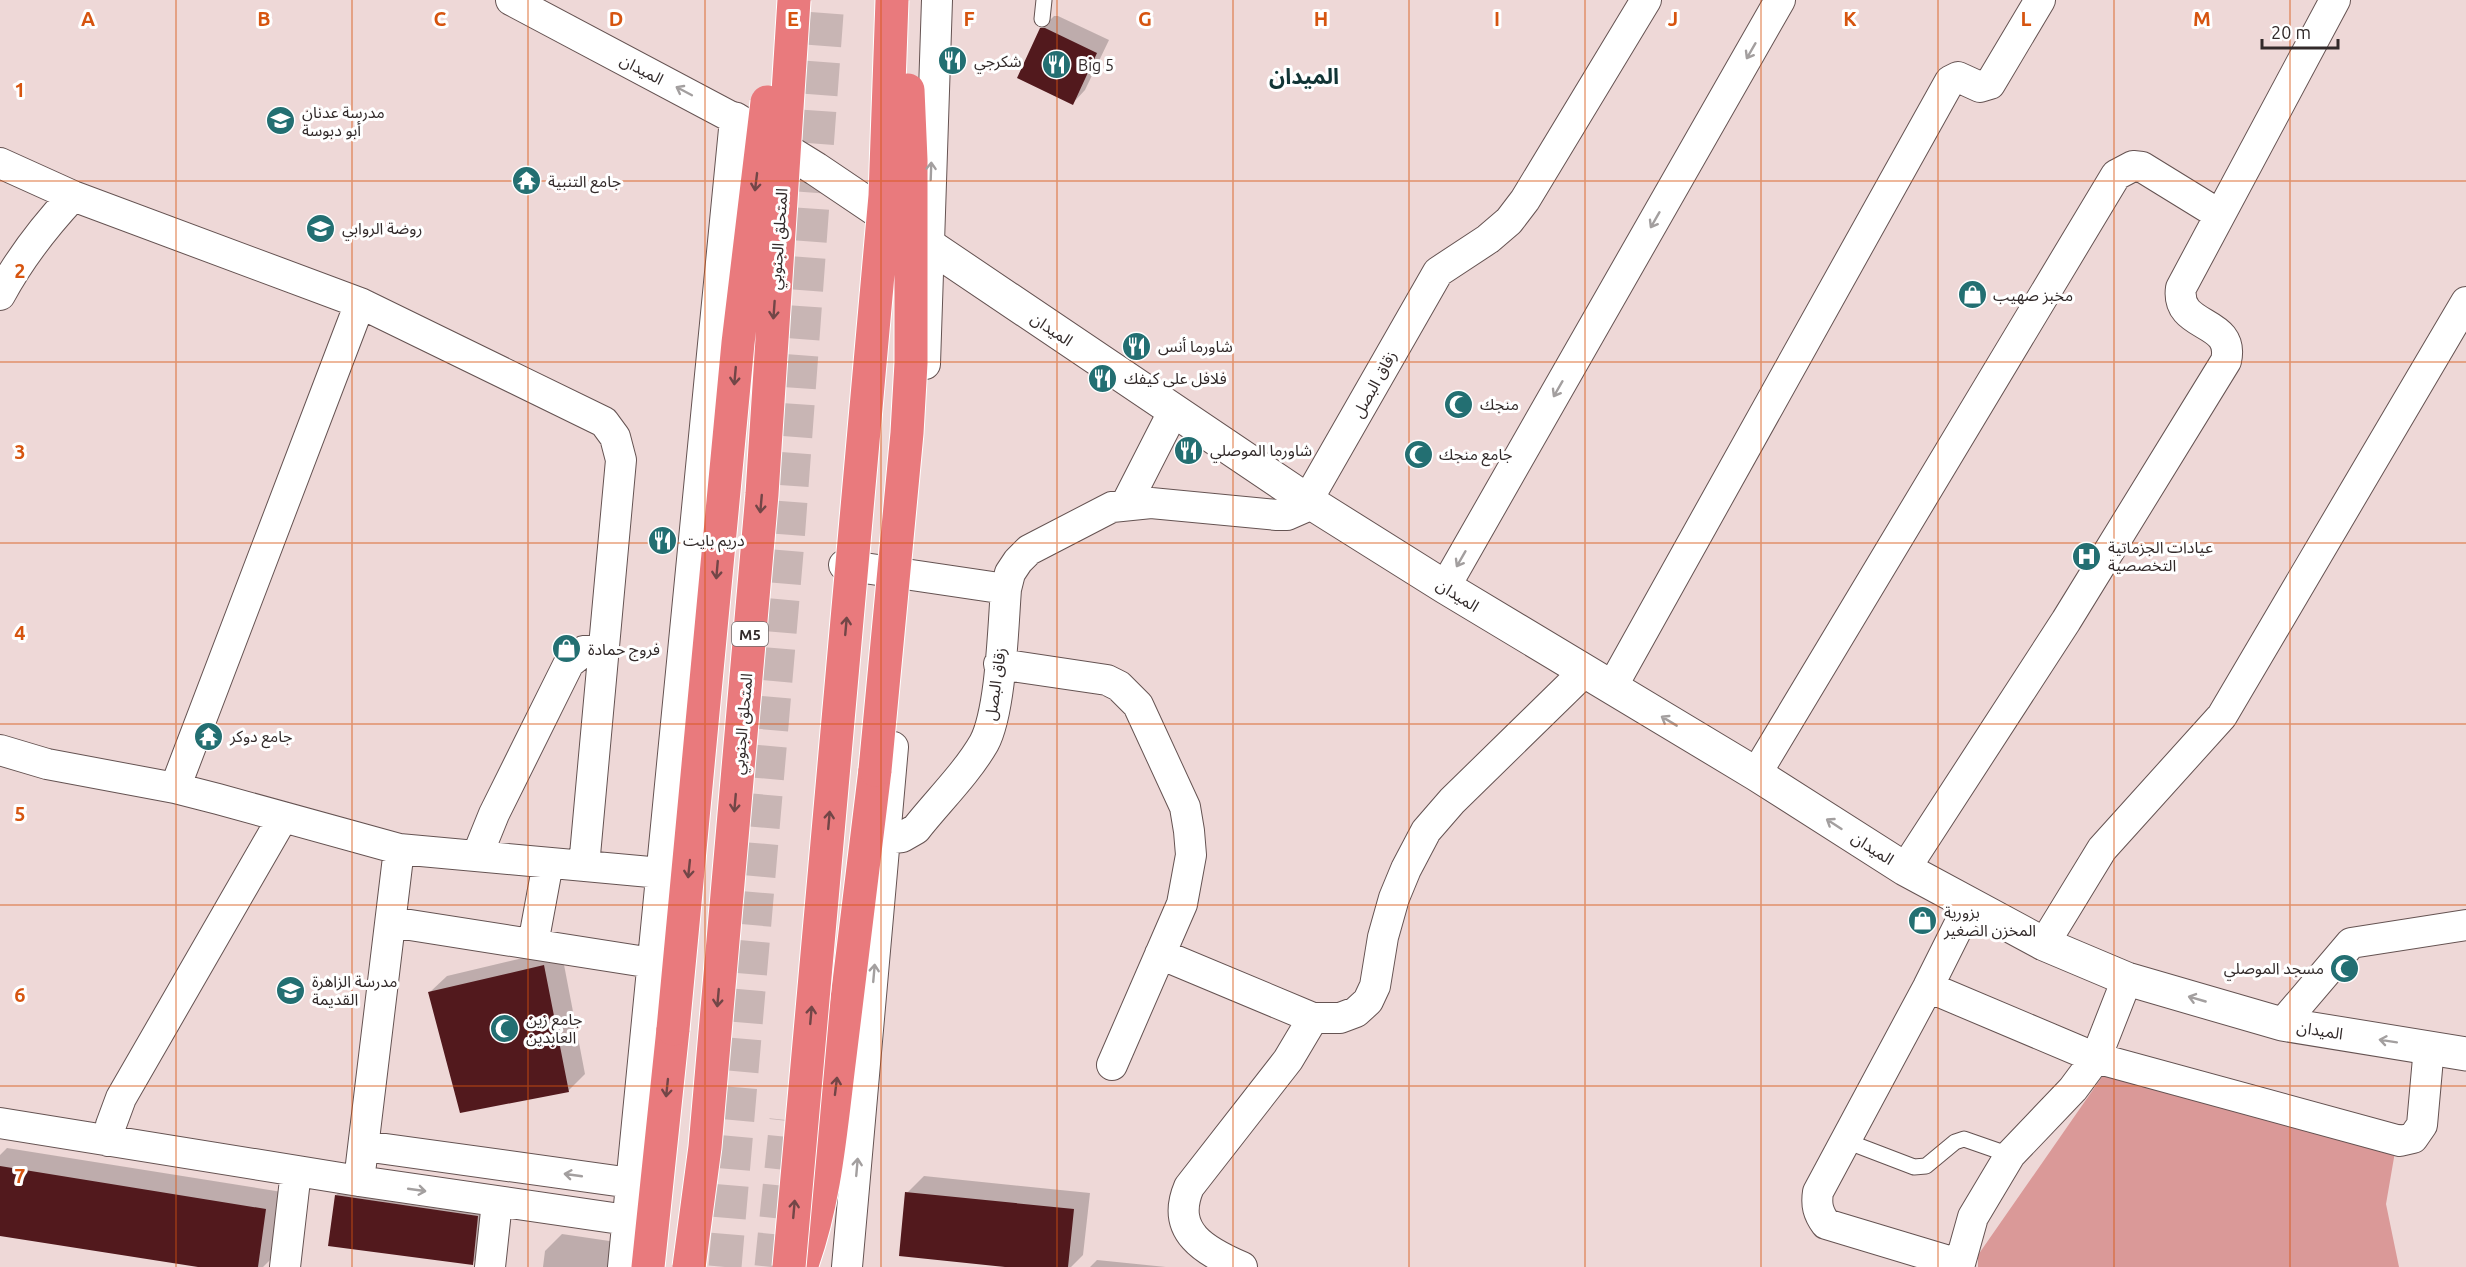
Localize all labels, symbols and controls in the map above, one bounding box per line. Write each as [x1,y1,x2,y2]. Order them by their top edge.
text: A [81,7,95,30]
text: B [257,7,271,30]
text: C [434,7,447,30]
text: D [609,7,623,30]
text: E [787,7,799,30]
text: F [963,7,975,30]
text: G [1138,7,1152,30]
text: H [1314,7,1328,30]
text: I [1494,7,1500,30]
text: J [1668,7,1678,30]
text: K [1843,7,1857,30]
text: L [2021,7,2032,30]
text: M [2193,7,2211,30]
scale bar [2262,12,2338,50]
text: 20 m [2271,22,2311,42]
one-way arrow [1745,42,1757,59]
restaurant icon: شكرجي [937,45,969,77]
restaurant icon: Big 5 [1041,49,1073,81]
street label: الميدان [617,50,667,89]
place label: شكرجي [974,52,1022,74]
place label: Big 5 [1078,56,1114,74]
district label: الميدان [1269,63,1339,89]
text: 1 [14,78,26,101]
one-way arrow [675,85,693,96]
place label: مدرسة عدنان أبو دبوسة [302,103,385,140]
school or university icon: مدرسة عدنان أبو دبوسة [265,105,297,137]
one-way arrow [925,162,937,182]
temple icon: جامع التنبية [511,165,543,197]
place label: جامع التنبية [548,172,621,194]
one-way arrow [751,172,762,192]
street label: المتحلق الجنوبي [765,187,794,291]
one-way arrow [1648,211,1660,228]
school or university icon: روضة الروابي [305,212,337,244]
place label: روضة الروابي [342,219,422,241]
text: 2 [14,259,26,282]
shop icon: مخبز صهيب [1956,279,1988,311]
place label: مخبز صهيب [1993,286,2073,305]
one-way arrow [768,299,779,319]
street label: الميدان [1027,309,1076,350]
restaurant icon: شاورما أنس [1121,330,1153,362]
place label: شاورما أنس [1158,337,1233,356]
street label: زقاق البصل [1348,347,1401,421]
restaurant icon: فلافل على كيفك [1087,362,1119,394]
one-way arrow [729,366,740,386]
place label: فلافل على كيفك [1124,369,1227,388]
one-way arrow [1552,380,1563,398]
mosque icon: منجك [1443,388,1475,420]
place label: منجك [1480,395,1519,413]
restaurant icon: شاورما الموصلي [1173,434,1205,466]
mosque icon: جامع منجك [1402,438,1434,470]
text: 3 [14,440,26,463]
place label: شاورما الموصلي [1210,441,1312,463]
place label: جامع منجك [1439,445,1512,467]
one-way arrow [755,494,766,514]
restaurant icon: دريم بايت [646,524,678,556]
place label: دريم بايت [683,531,745,553]
place label: عيادات الجزماتية التخصصية [2108,538,2213,574]
hospital icon: عيادات الجزماتية التخصصية [2071,540,2103,572]
one-way arrow [1455,550,1467,567]
one-way arrow [711,560,722,580]
street label: الميدان [1433,575,1482,616]
one-way arrow [841,617,852,637]
text: 4 [14,621,26,644]
road number: M5 [732,622,768,646]
shop icon: فروج حمادة [551,633,583,665]
place label: فروج حمادة [588,640,660,662]
street label: زقاق البصل [981,646,1010,722]
street label: المتحلق الجنوبي [729,672,759,776]
one-way arrow [1661,715,1678,727]
temple icon: جامع دوكر [193,720,225,752]
place label: جامع دوكر [229,727,292,749]
one-way arrow [729,793,740,813]
text: 5 [14,802,26,825]
one-way arrow [824,811,835,831]
one-way arrow [1827,818,1843,830]
street label: الميدان [1848,828,1897,869]
one-way arrow [683,859,694,878]
place label: بزورية المخزن الصغير [1943,903,2036,940]
shop icon: بزورية المخزن الصغير [1907,905,1939,937]
mosque icon: مسجد الموصلي [2329,952,2361,984]
place label: مسجد الموصلي [2224,959,2324,981]
one-way arrow [869,963,880,983]
place label: مدرسة الزاهرة القديمة [312,972,397,1008]
school or university icon: مدرسة الزاهرة القديمة [275,974,307,1006]
text: 6 [14,983,26,1006]
one-way arrow [712,987,723,1007]
one-way arrow [2188,993,2207,1004]
one-way arrow [806,1005,817,1025]
place label: جامع زين العابدين [526,1010,583,1047]
mosque icon: جامع زين العابدين [489,1012,521,1044]
street label: الميدان [2295,1017,2344,1044]
one-way arrow [2378,1035,2398,1046]
one-way arrow [661,1077,672,1097]
one-way arrow [831,1077,842,1097]
one-way arrow [852,1158,863,1178]
text: 7 [14,1164,26,1187]
one-way arrow [564,1170,584,1181]
one-way arrow [407,1184,426,1195]
one-way arrow [789,1199,800,1219]

